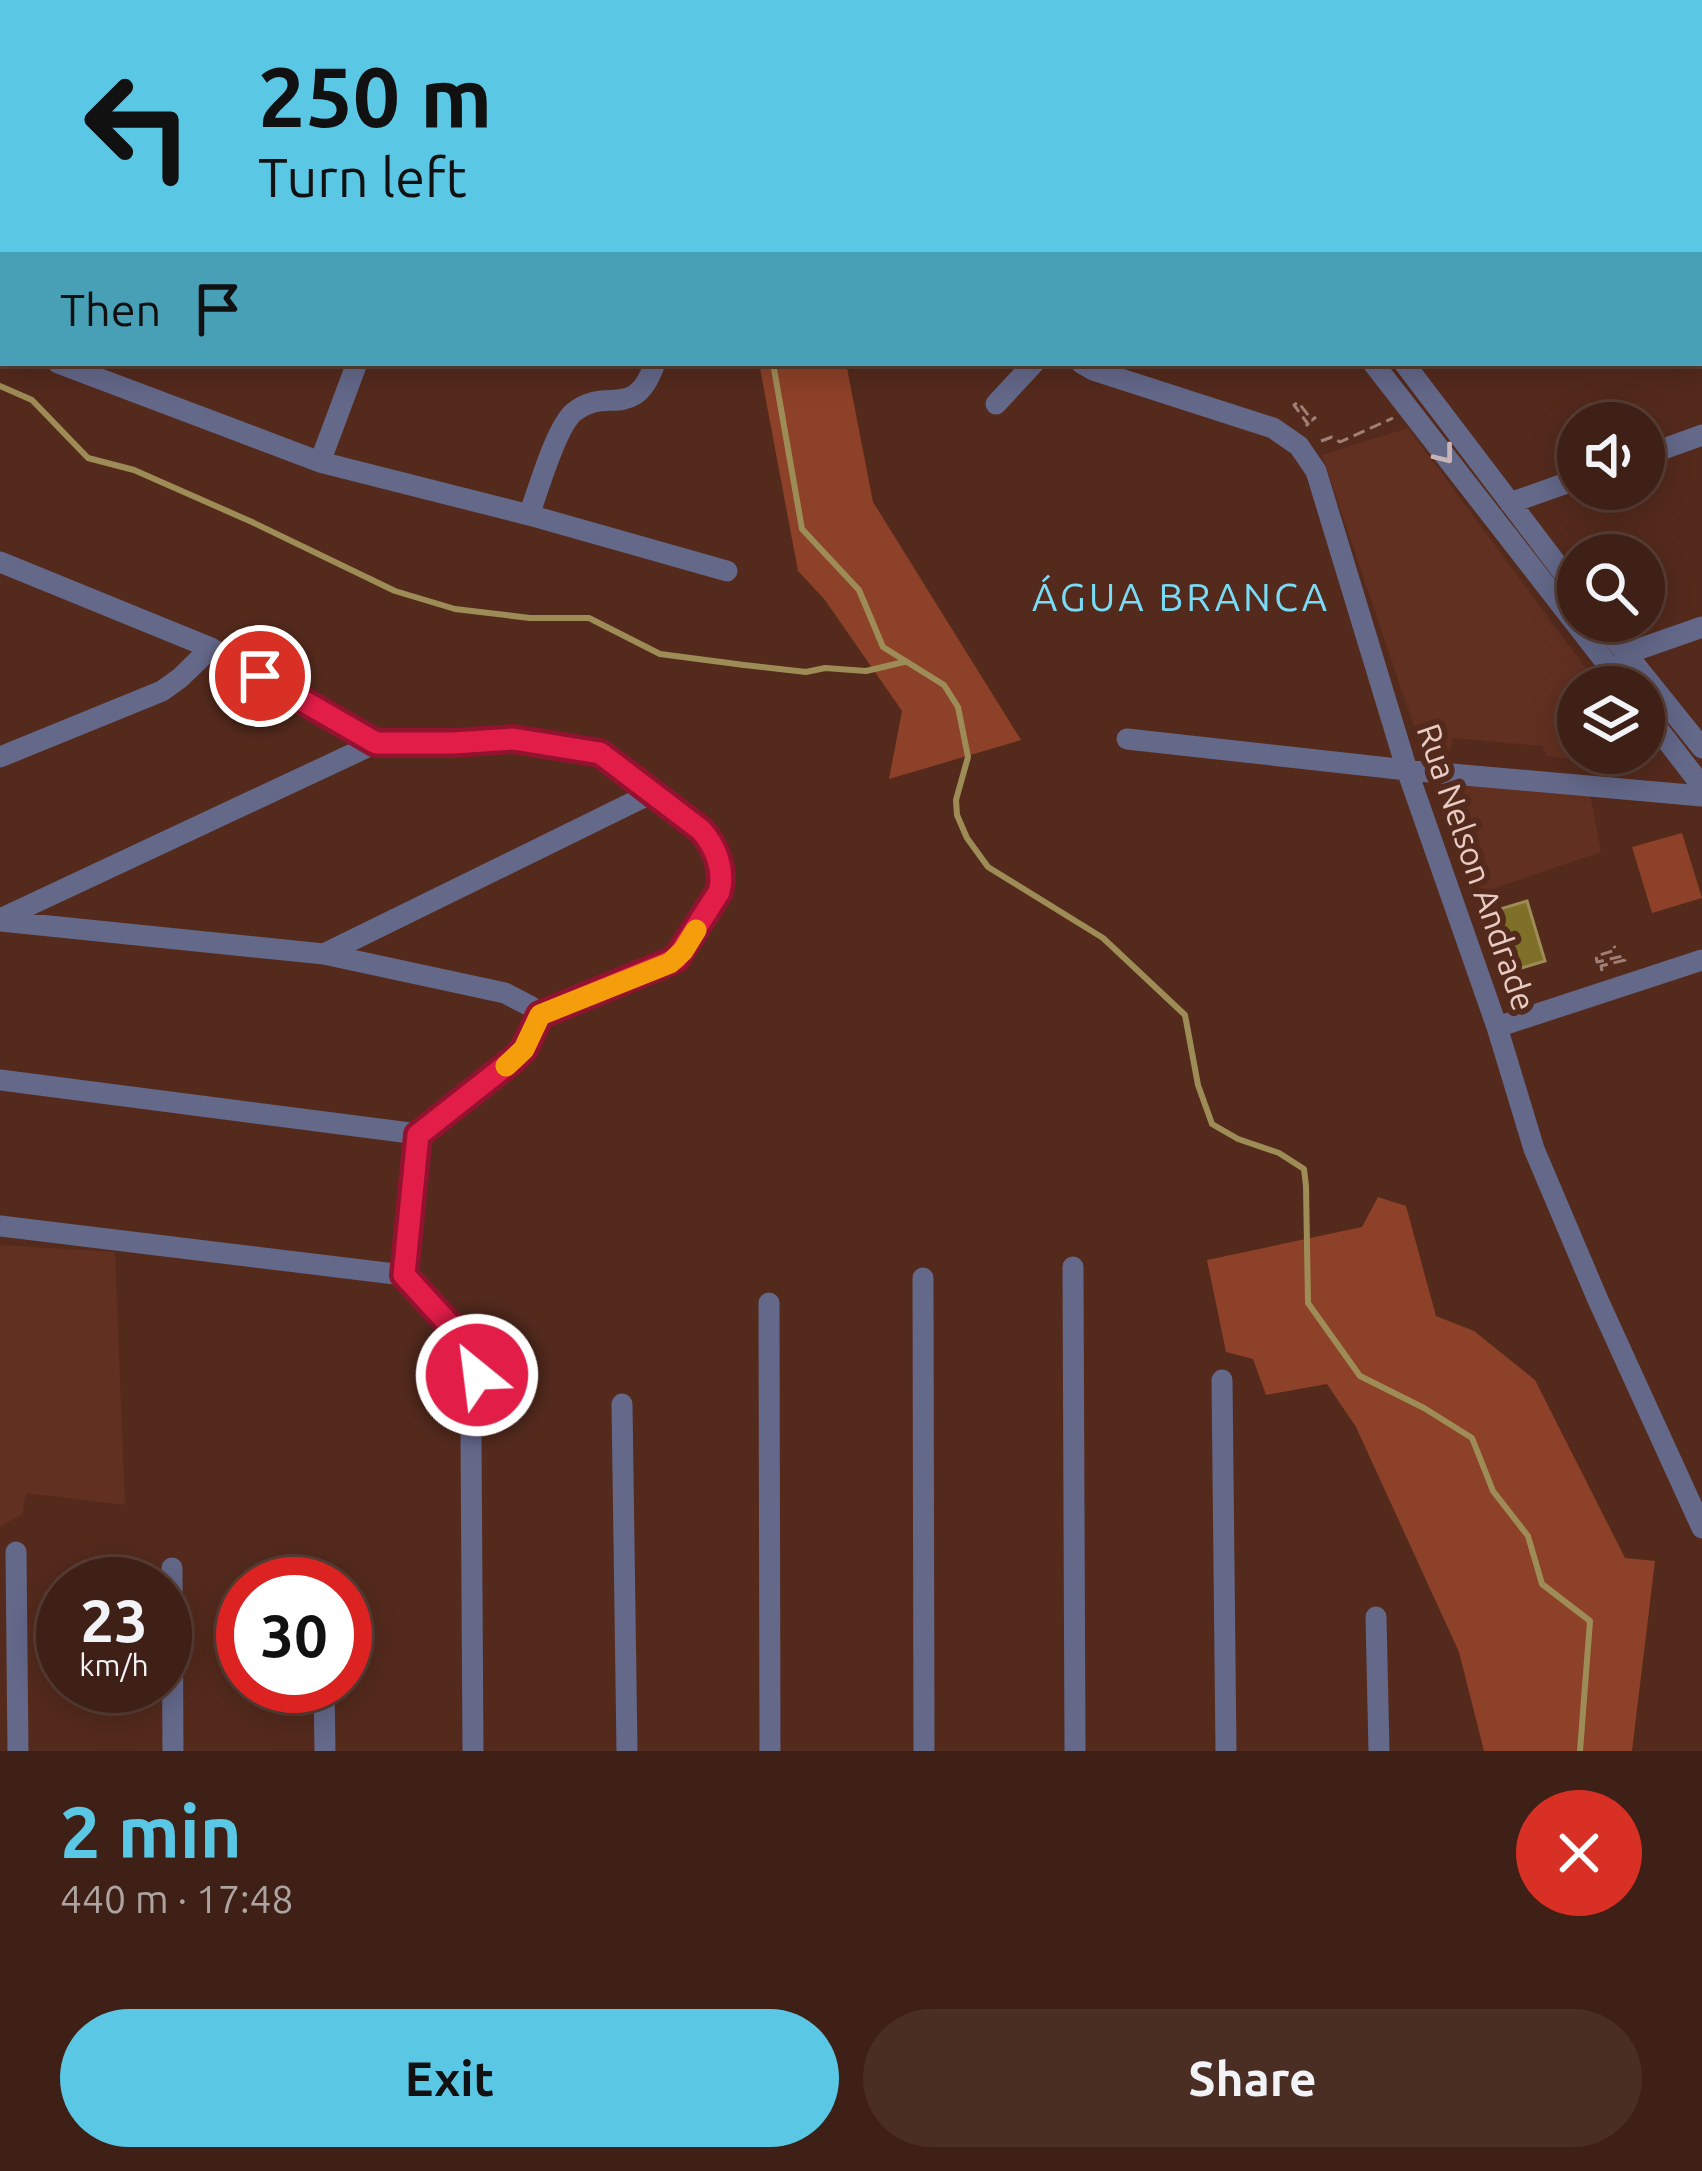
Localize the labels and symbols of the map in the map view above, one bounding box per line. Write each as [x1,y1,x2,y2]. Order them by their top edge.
one-way arrow [1431,442,1452,464]
district label: ÁGUA BRANCA [1032,574,1330,618]
pin [209,625,311,727]
street label: Rua Nelson Andrade [1411,719,1543,1015]
position arrow [414,1312,540,1438]
speed limit sign: 30 [216,1557,372,1713]

